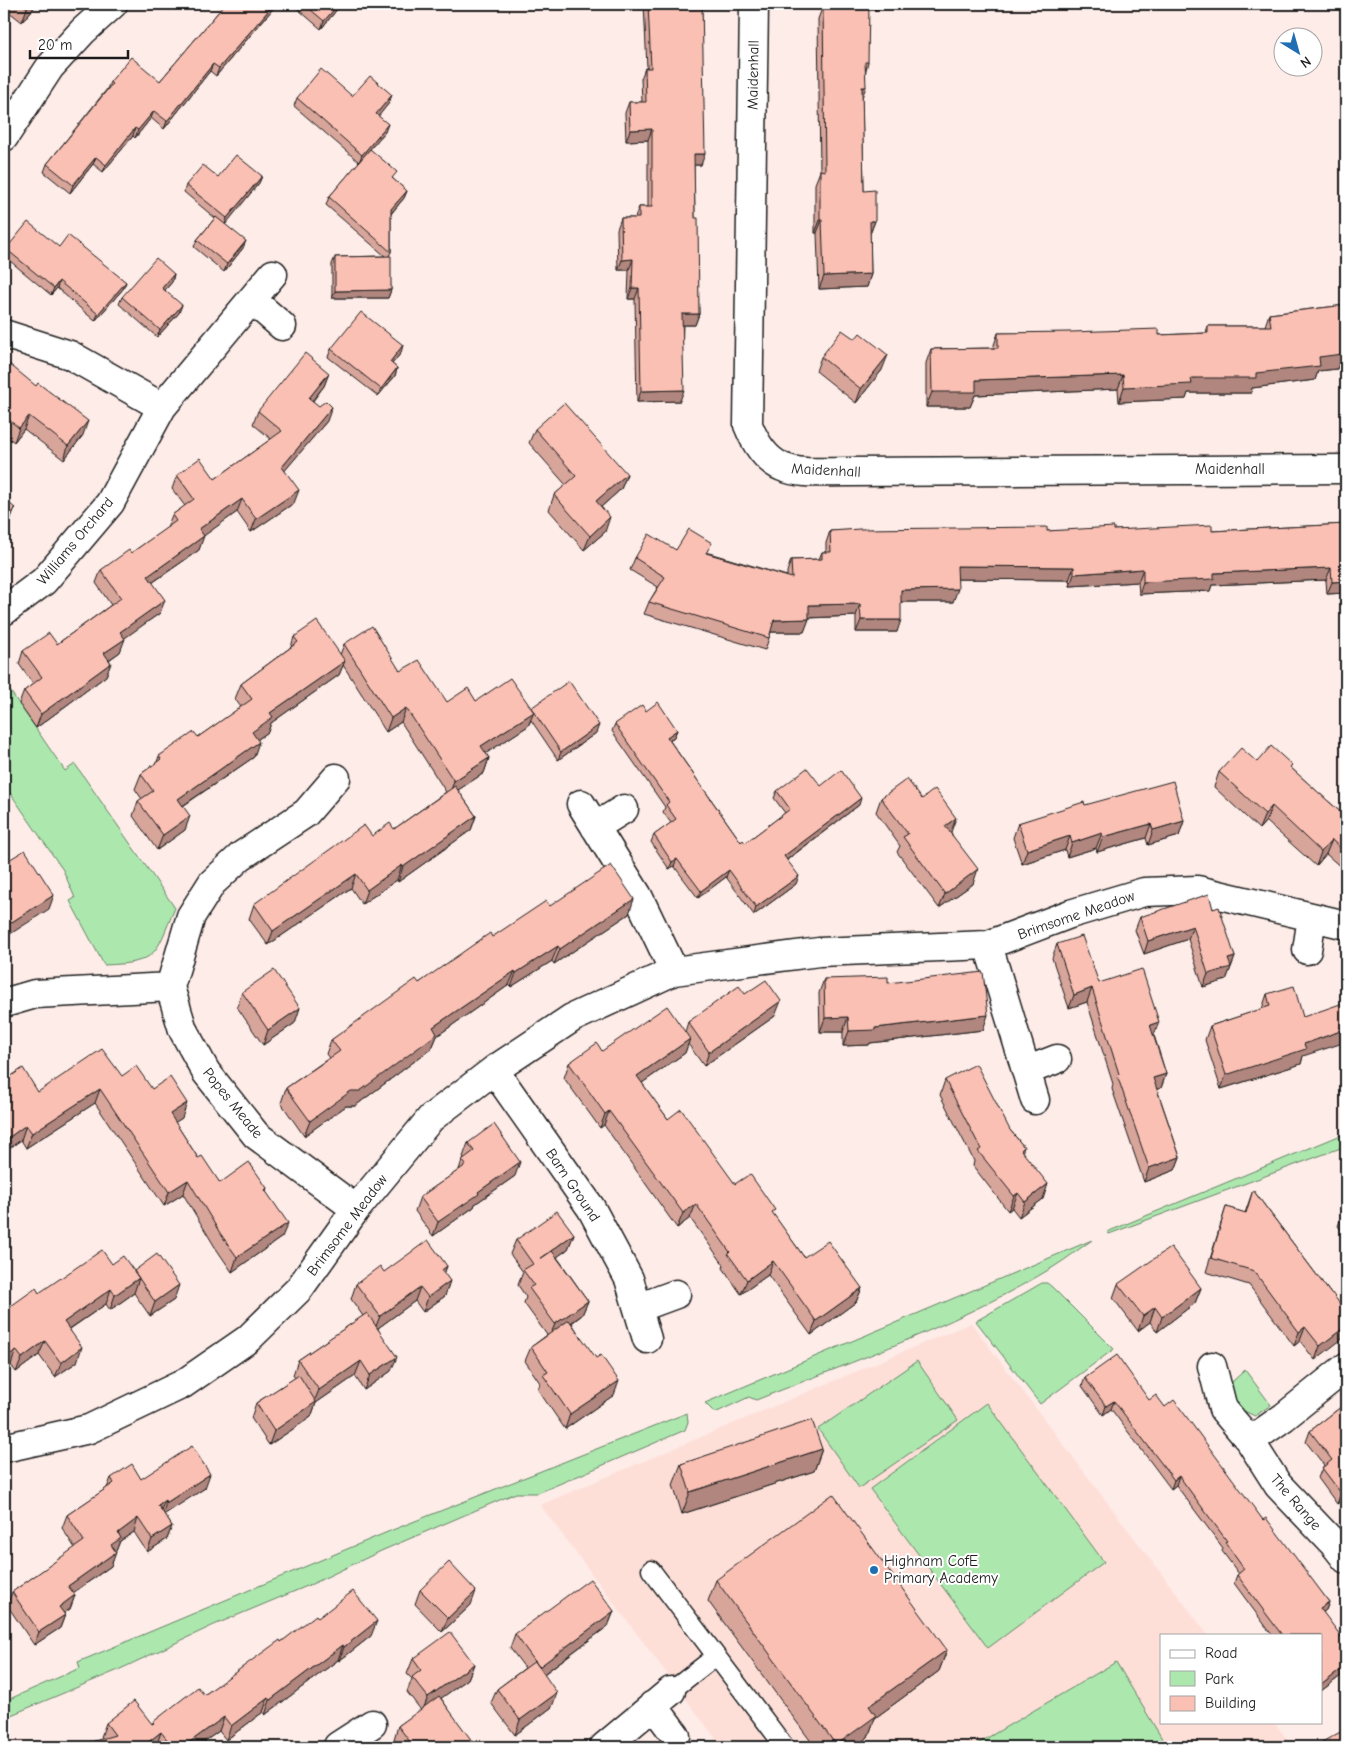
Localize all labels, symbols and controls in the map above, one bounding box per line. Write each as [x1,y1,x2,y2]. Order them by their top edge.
scale bar [30,28,128,60]
north arrow [1272,28,1322,78]
text: 20 m [38,36,72,54]
street label: Maidenhall [743,40,763,110]
text: N [1297,52,1314,72]
street label: Maidenhall [791,459,861,481]
street label: Maidenhall [1195,460,1265,478]
street label: Williams Orchard [33,493,117,589]
street label: Brimsome Meadow [1015,887,1137,943]
street label: Popes Meade [199,1064,267,1142]
street label: Barn Ground [542,1145,604,1225]
street label: Brimsome Meadow [303,1171,391,1279]
street label: The Range [1267,1470,1326,1534]
place label: Highnam CofE Primary Academy [884,1552,998,1587]
marker: Highnam CofE Primary Academy [868,1564,880,1576]
legend [1160,1634,1322,1724]
text: Road [1205,1644,1237,1662]
text: Park [1205,1670,1234,1688]
text: Building [1205,1694,1256,1712]

